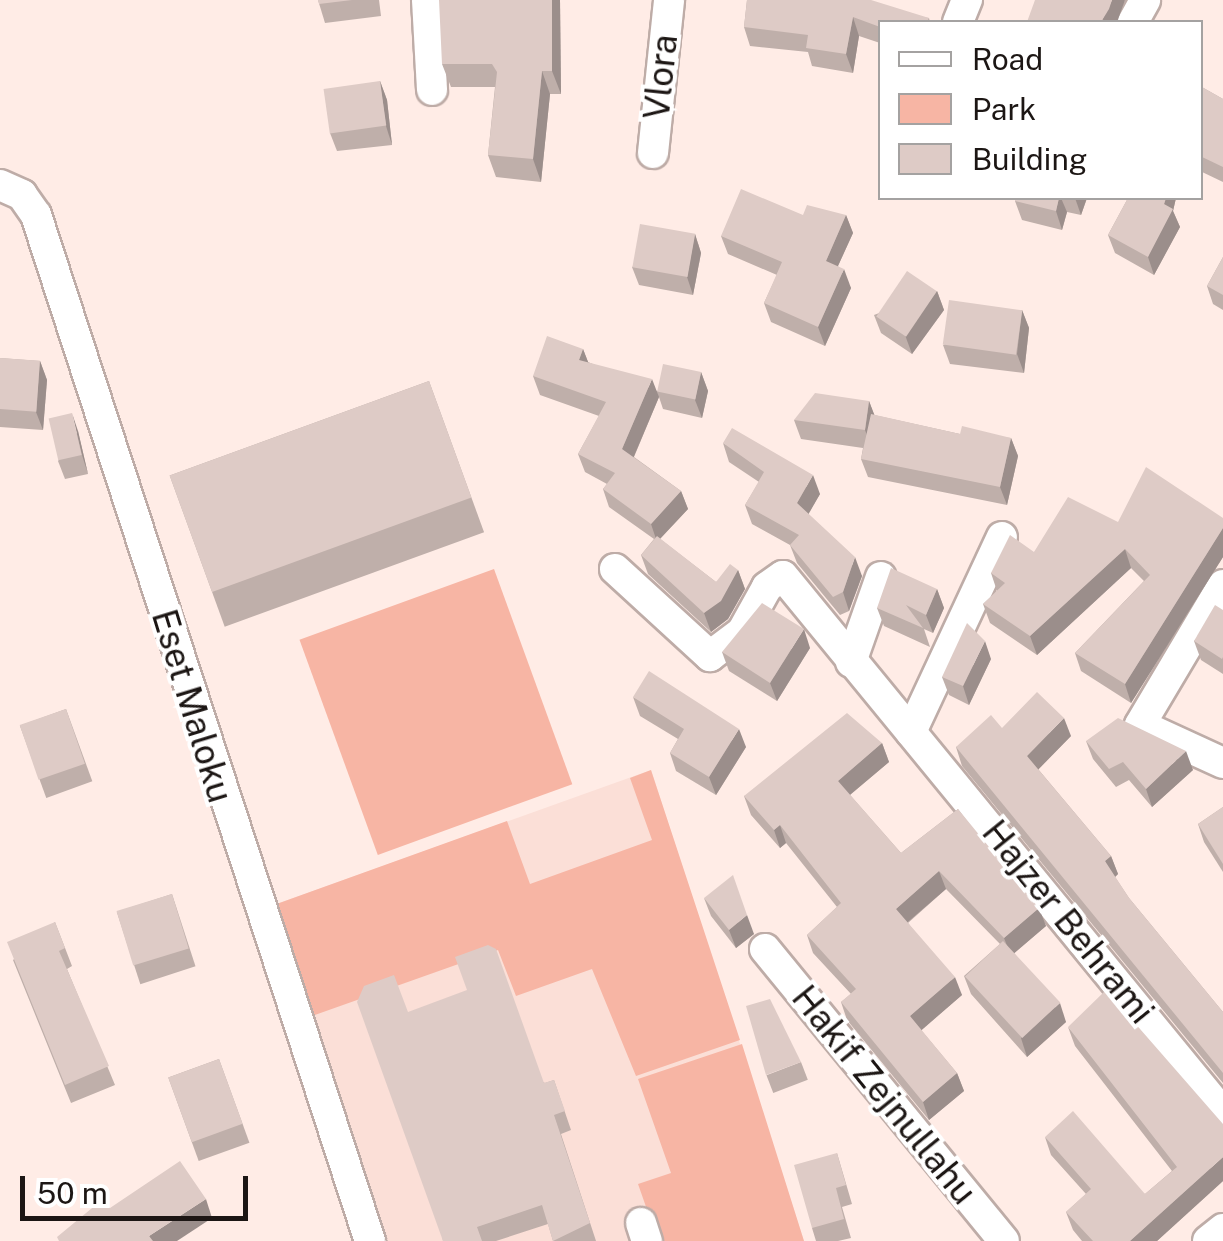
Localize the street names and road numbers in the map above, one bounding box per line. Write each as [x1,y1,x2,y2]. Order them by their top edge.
street label: Vlora [636,32,686,122]
street label: Eset Maloku [143,604,241,808]
street label: Hajzer Behrami [973,812,1163,1032]
street label: Hakif Zejnullahu [783,977,985,1213]

